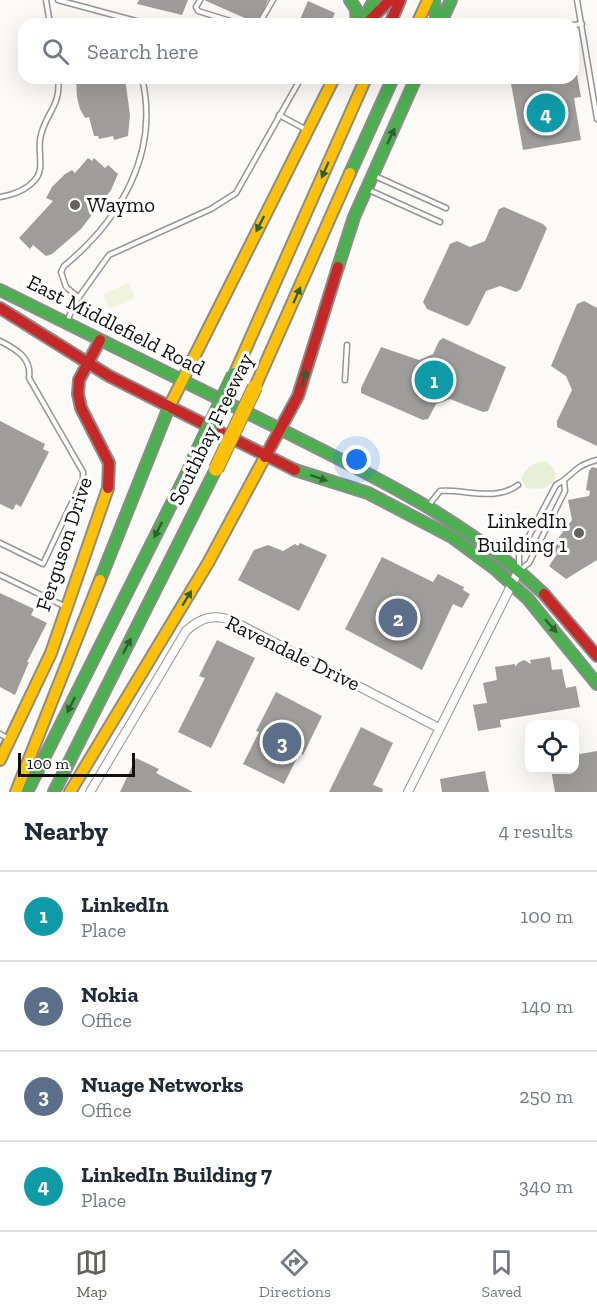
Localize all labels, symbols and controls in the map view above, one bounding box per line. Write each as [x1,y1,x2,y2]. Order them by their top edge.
search box [18,18,579,84]
icon: search [39,35,72,68]
text: Search here [87,38,198,65]
pin: 4 [526,90,566,136]
one-way arrow [386,127,395,144]
one-way arrow [320,161,330,179]
place label: Waymo [87,192,155,217]
marker: Waymo [68,198,82,212]
one-way arrow [255,216,265,233]
street label: East Middlefield Road [23,269,210,380]
one-way arrow [292,286,301,303]
street label: Southbay Freeway [163,349,258,509]
pin: 1 [414,358,454,403]
one-way arrow [300,369,309,387]
your location [342,445,371,474]
street label: Ferguson Drive [30,474,97,614]
one-way arrow [310,474,328,484]
place label: LinkedIn Building 1 [477,508,567,557]
one-way arrow [153,522,163,539]
marker: LinkedIn Building 1 [572,526,586,540]
one-way arrow [181,590,192,606]
pin: 2 [378,596,418,640]
street label: Ravendale Drive [222,609,365,696]
one-way arrow [544,618,558,633]
one-way arrow [123,637,132,654]
one-way arrow [66,696,76,713]
pin: 3 [262,720,302,764]
map controls [525,720,579,774]
button: locate [525,720,579,774]
scale bar [18,750,135,778]
text: 100 m [27,754,69,773]
text: Nearby [24,815,108,847]
text: 4 results [498,819,573,843]
text: LinkedIn [81,891,169,918]
text: 1 [39,904,48,928]
text: 100 m [520,904,573,928]
text: Place [81,918,126,942]
text: Nokia [81,981,139,1008]
text: 2 [38,994,49,1018]
text: 140 m [521,994,573,1018]
text: Office [81,1008,132,1032]
text: Nuage Networks [81,1071,244,1098]
text: 3 [38,1084,49,1108]
text: 250 m [519,1084,573,1108]
text: Office [81,1098,132,1122]
text: LinkedIn Building 7 [81,1161,272,1188]
text: 4 [38,1174,49,1198]
text: 340 m [519,1174,573,1198]
text: Place [81,1188,126,1212]
tab: Map [75,1246,108,1301]
tab: Directions [259,1246,331,1301]
tab: Saved [482,1246,522,1301]

